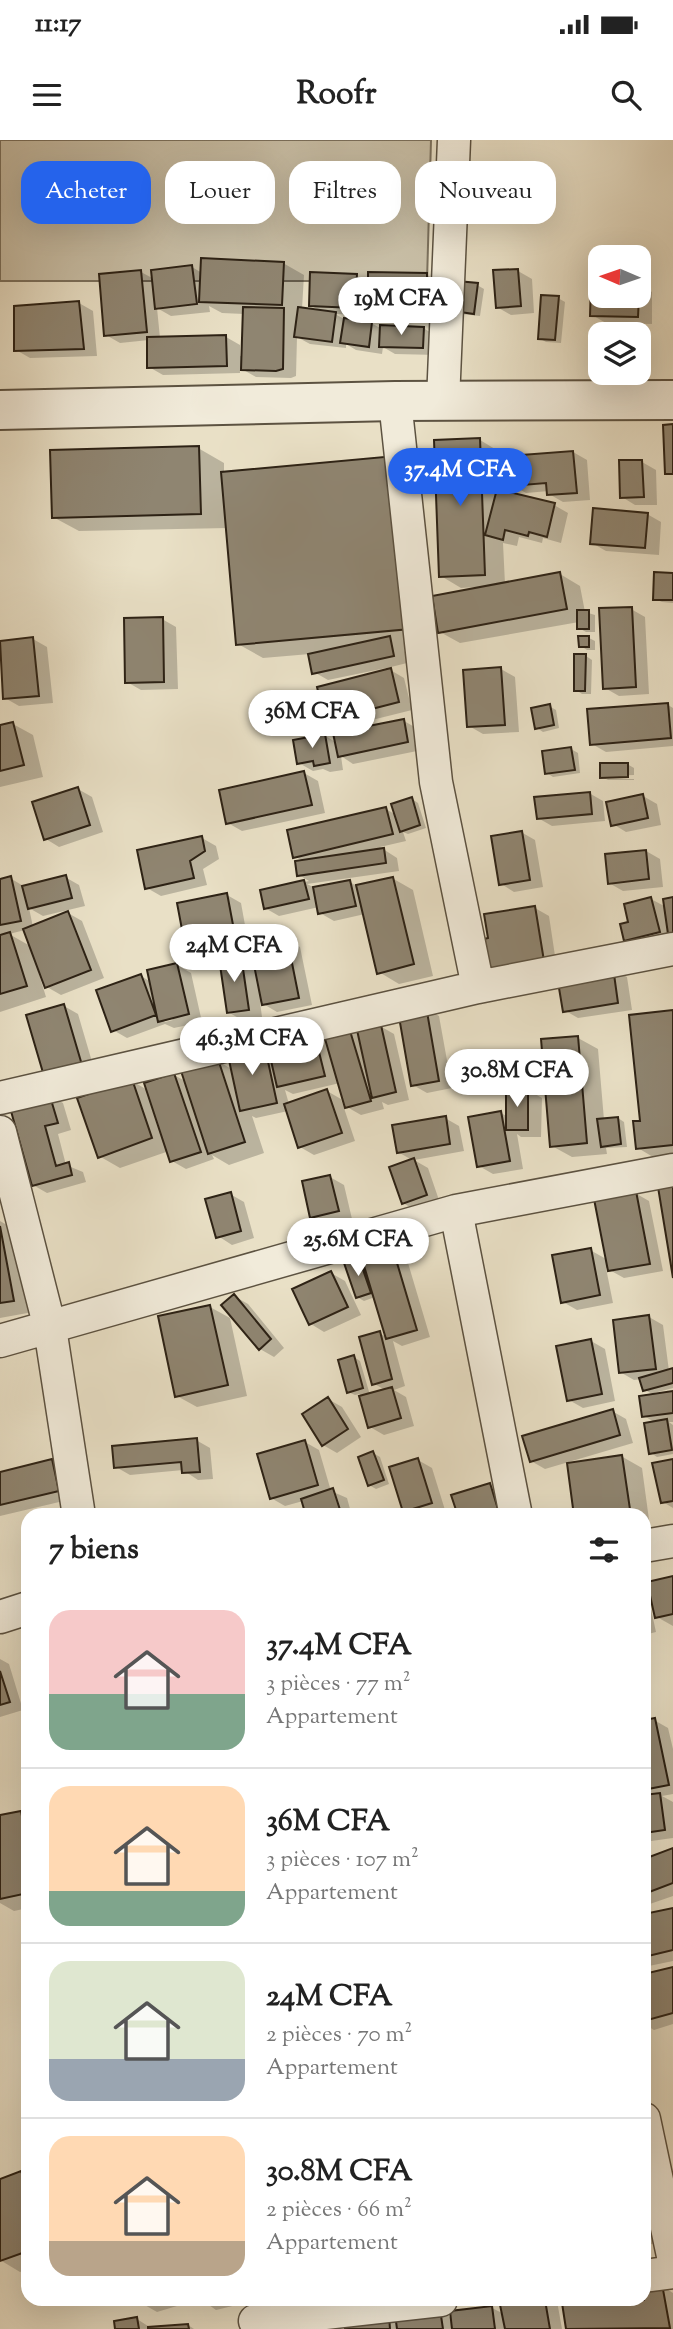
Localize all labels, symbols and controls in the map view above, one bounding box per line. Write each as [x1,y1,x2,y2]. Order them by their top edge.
text: 11:17 [35,6,81,43]
text: Roofr [296,72,377,118]
icon: menu [28,76,66,114]
icon: search [607,76,645,114]
chip: Acheter [21,161,151,224]
chip: Louer [165,161,275,224]
chip: Filtres [289,161,401,224]
chip: Nouveau [415,161,556,224]
north arrow [588,245,651,308]
map controls [588,245,651,385]
pin: 19M CFA [336,278,466,337]
text: 19M CFA [354,283,448,316]
button: layers [588,322,651,385]
pin: 37.4M CFA [380,448,540,508]
text: 37.4M CFA [404,454,516,487]
pin: 36M CFA [247,690,377,750]
text: 36M CFA [264,696,360,729]
pin: 24M CFA [169,924,299,984]
text: 24M CFA [185,930,283,963]
pin: 46.3M CFA [172,1018,332,1077]
text: 46.3M CFA [196,1023,308,1056]
pin: 30.8M CFA [437,1049,597,1109]
text: 30.8M CFA [461,1055,573,1088]
pin: 25.6M CFA [278,1218,438,1278]
text: 25.6M CFA [303,1224,413,1257]
text: 7 biens [49,1529,139,1572]
icon: filters [585,1531,623,1569]
text: 37.4M CFA [266,1625,412,1668]
icon: home [105,1638,189,1722]
text: 3 pièces · 77 m² [266,1668,411,1701]
text: Appartement [266,1701,398,1734]
text: 36M CFA [266,1801,390,1844]
icon: home [105,1814,189,1898]
text: 3 pièces · 107 m² [266,1844,419,1877]
text: Appartement [266,1877,398,1910]
text: 24M CFA [266,1976,393,2019]
icon: home [105,1989,189,2073]
text: 2 pièces · 70 m² [266,2019,412,2052]
text: Appartement [266,2052,398,2085]
text: 30.8M CFA [266,2151,413,2194]
icon: home [105,2164,189,2248]
text: 2 pièces · 66 m² [266,2194,412,2227]
text: Appartement [266,2227,398,2260]

